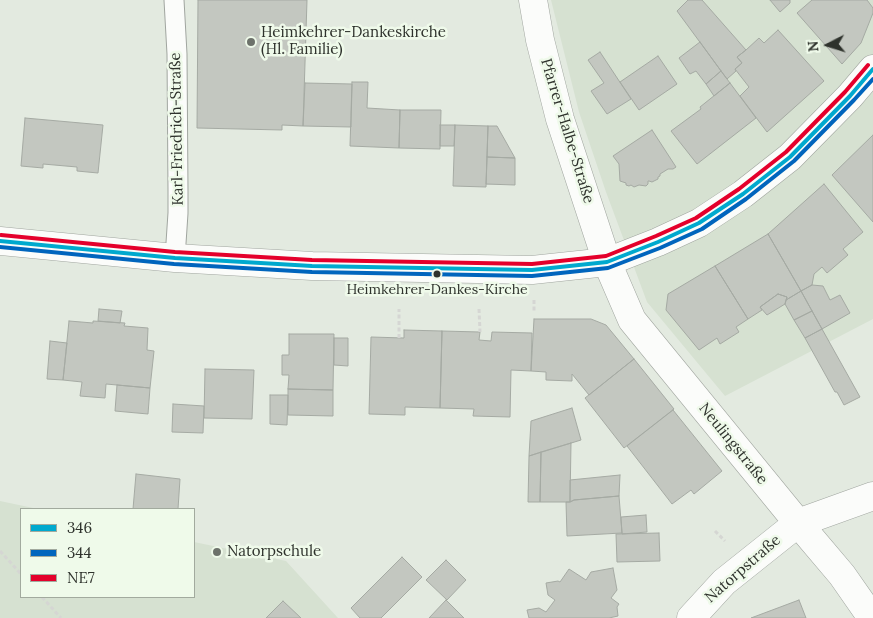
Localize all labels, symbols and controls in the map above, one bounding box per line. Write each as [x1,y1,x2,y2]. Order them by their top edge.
north arrow [803,20,853,70]
place label: Heimkehrer-Dankeskirche (Hl. Familie) [261,24,446,59]
marker: Heimkehrer-Dankeskirche (Hl. Familie) [245,36,257,48]
text: N [804,40,822,52]
street label: Karl-Friedrich-Straße [167,52,187,206]
street label: Pfarrer-Halbe-Straße [536,56,598,206]
marker: Heimkehrer-Dankes-Kirche [432,269,442,279]
place label: Heimkehrer-Dankes-Kirche [346,282,528,298]
street label: Neulingstraße [695,400,771,488]
legend [20,508,195,598]
text: 346 [67,518,92,537]
street label: Natorpstraße [702,531,784,607]
text: 344 [67,543,92,562]
place label: Natorpschule [227,543,321,561]
marker: Natorpschule [211,546,223,558]
text: NE7 [67,568,95,587]

